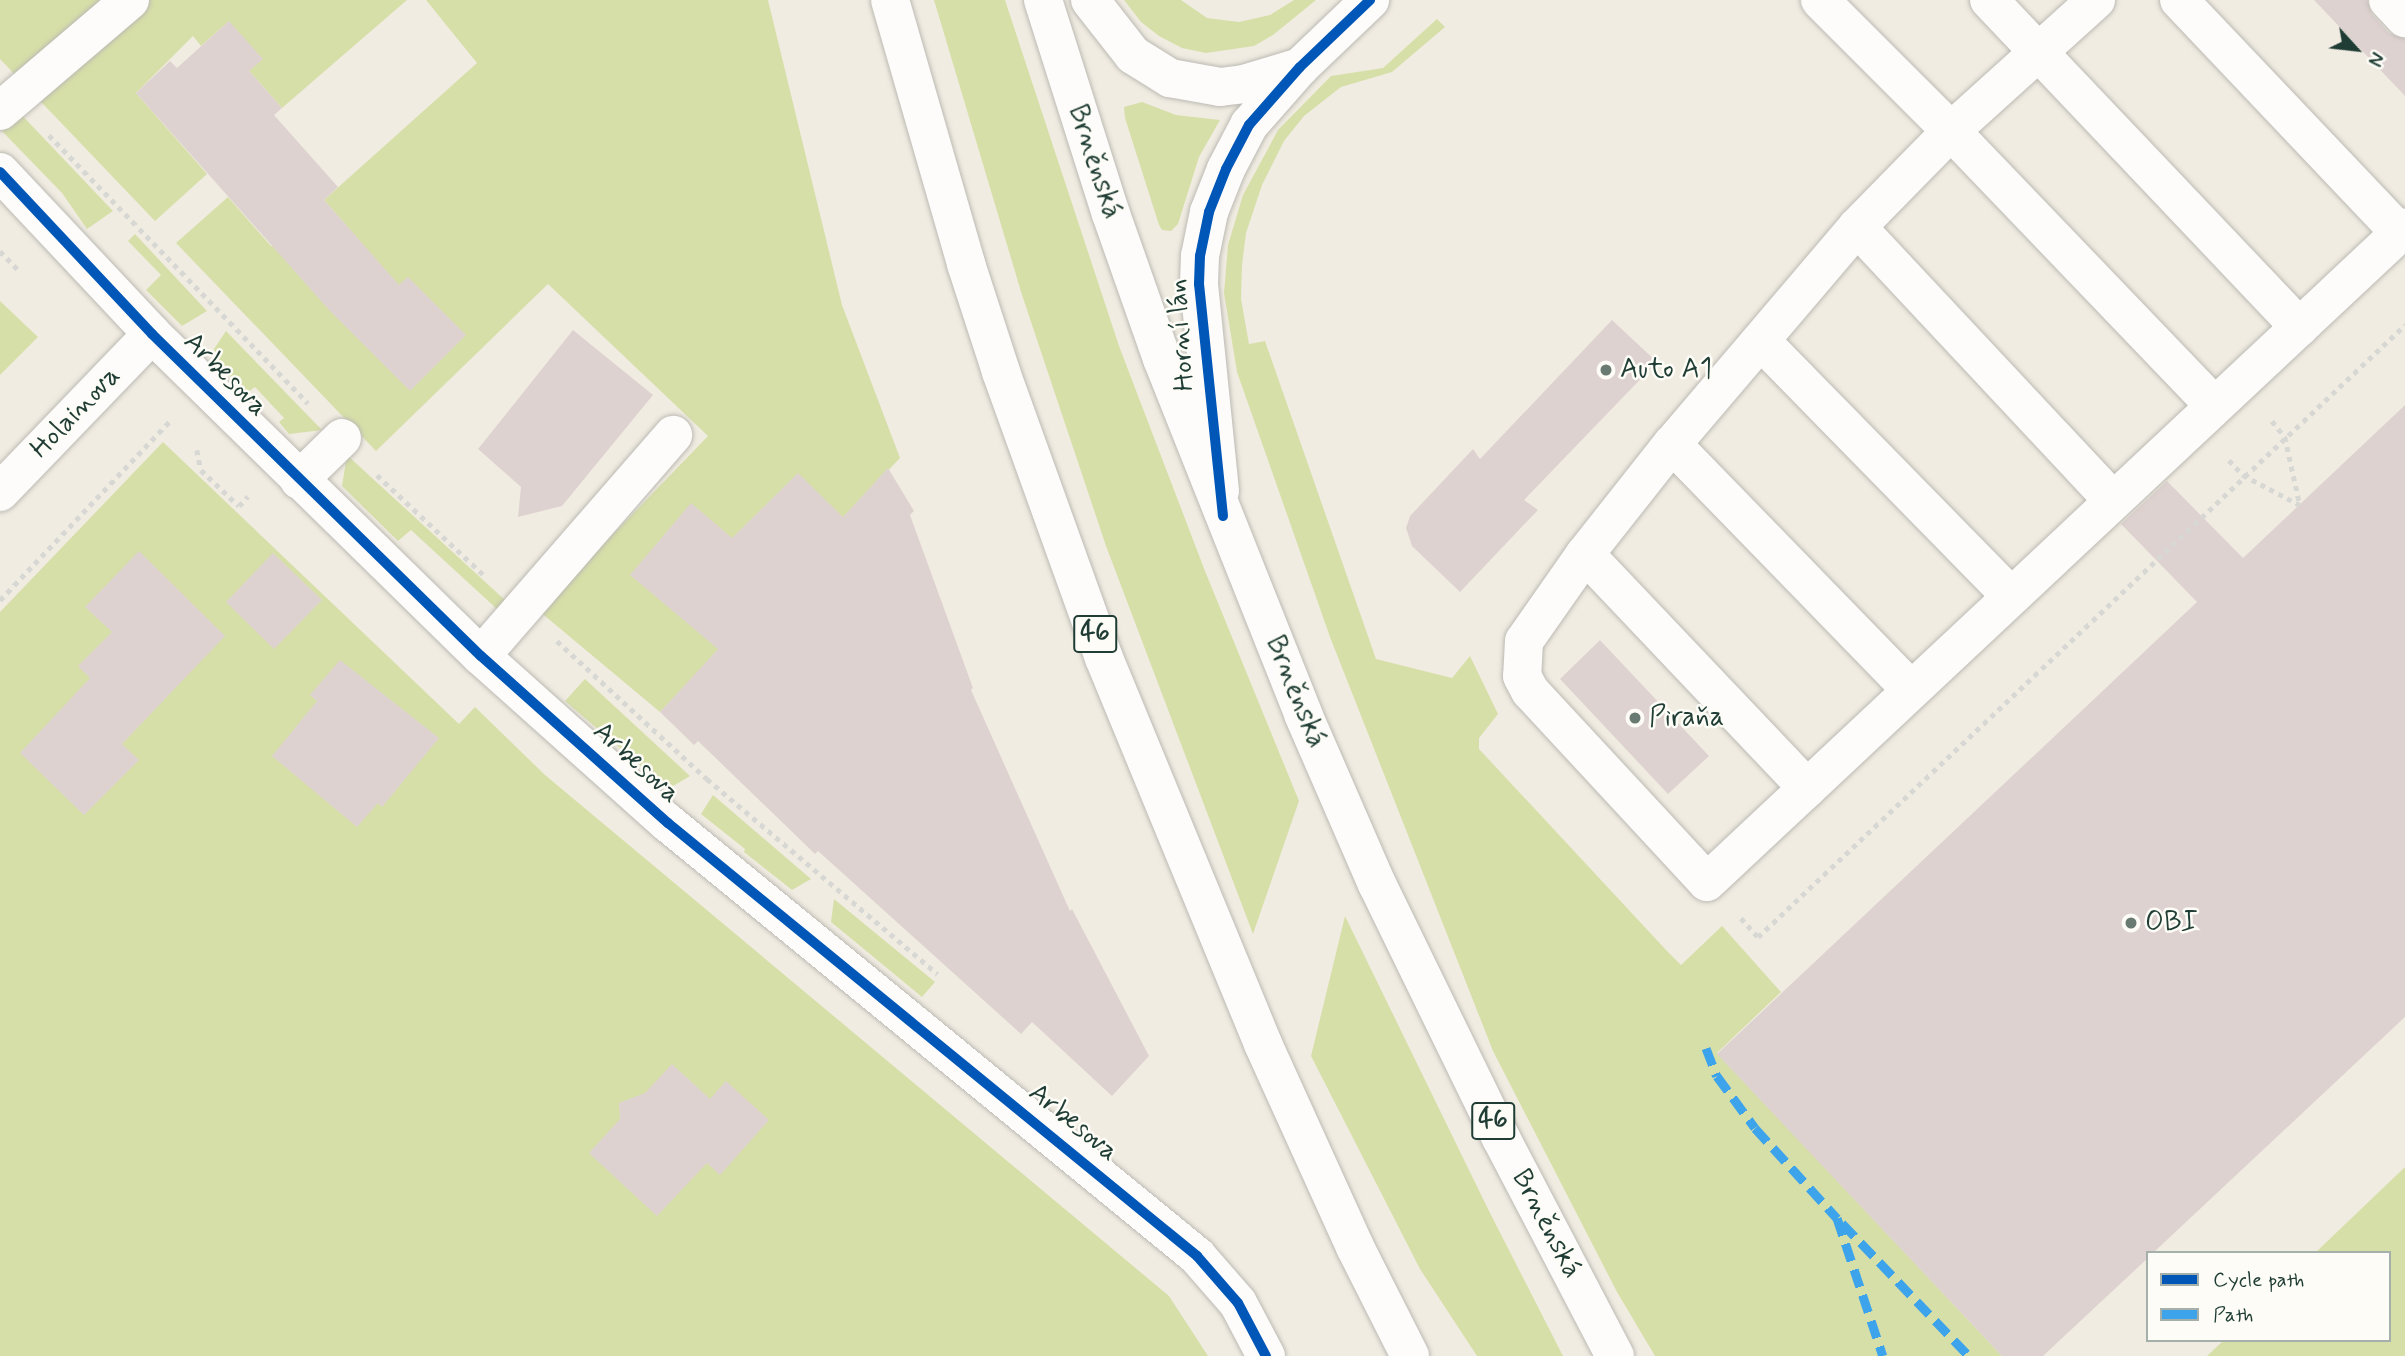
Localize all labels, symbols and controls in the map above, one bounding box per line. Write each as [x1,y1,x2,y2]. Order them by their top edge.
north arrow [2321,14,2391,84]
text: N [2361,47,2389,70]
street label: Brněnská [1060,101,1128,223]
street label: Horní lán [1161,278,1203,392]
street label: Arbesova [176,326,274,424]
place label: Auto A1 [1620,353,1712,387]
street label: Holainova [24,360,128,466]
marker: Auto A1 [1598,362,1614,378]
road number: 46 [1072,612,1118,656]
street label: Brněnská [1257,631,1333,753]
place label: Piraňa [1649,701,1724,735]
marker: Piraňa [1627,710,1643,726]
street label: Arbesova [585,715,687,811]
place label: OBI [2145,906,2198,940]
marker: OBI [2123,915,2139,931]
street label: Arbesova [1021,1077,1125,1169]
road number: 46 [1470,1098,1516,1144]
street label: Brněnská [1503,1164,1589,1284]
legend [2146,1251,2391,1342]
text: Cycle path [2213,1266,2304,1294]
text: Path [2213,1301,2253,1329]

